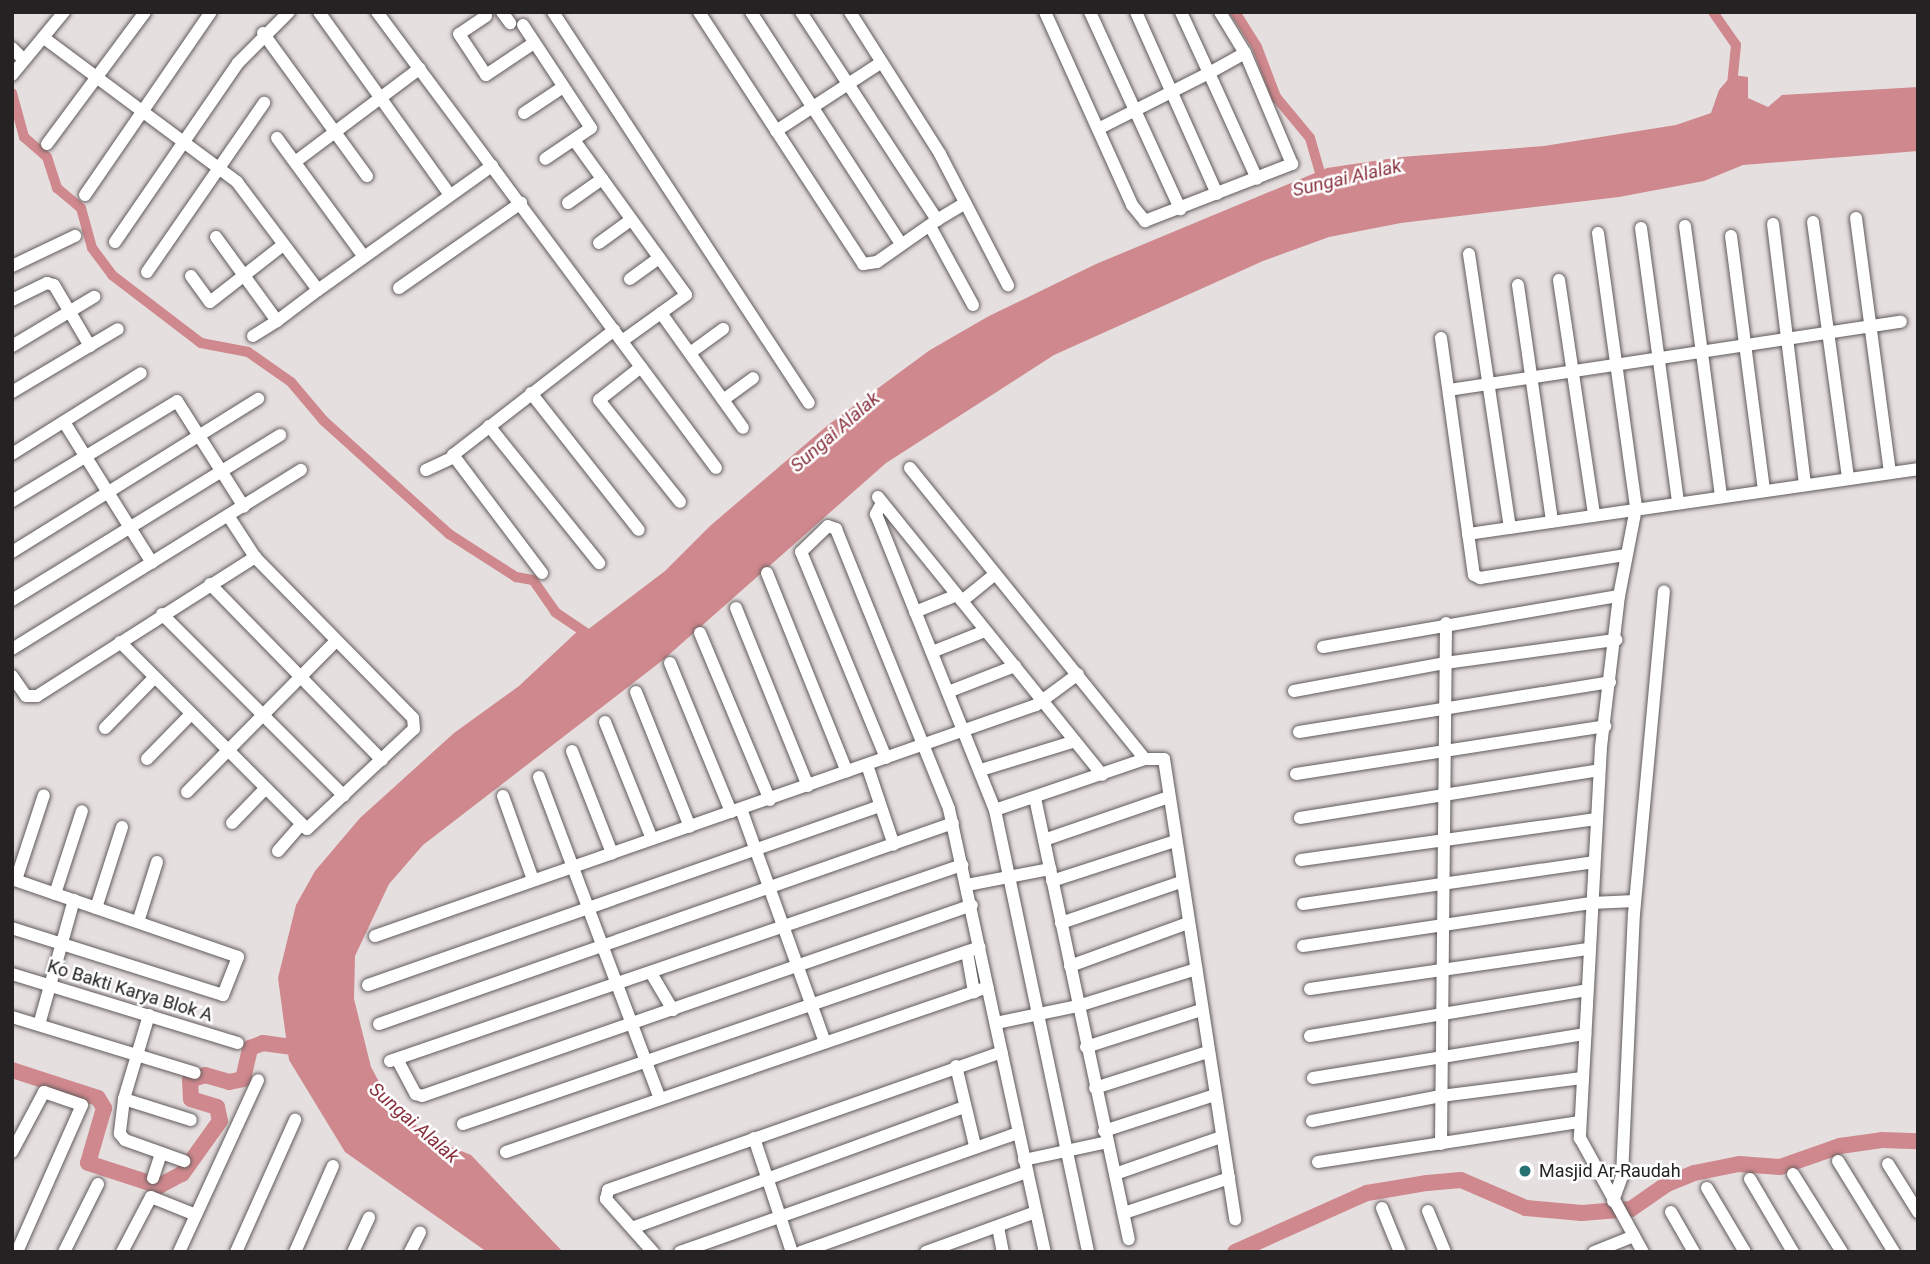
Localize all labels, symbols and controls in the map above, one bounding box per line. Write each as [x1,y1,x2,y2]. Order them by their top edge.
water label: Sungai Alalak [1290,154,1404,202]
water label: Sungai Alalak [786,387,884,477]
street label: Ko Bakti Karya Blok A [45,956,215,1026]
water label: Sungai Alalak [365,1078,463,1168]
place label: Masjid Ar-Raudah [1539,1160,1681,1182]
marker: Masjid Ar-Raudah [1517,1163,1533,1179]

